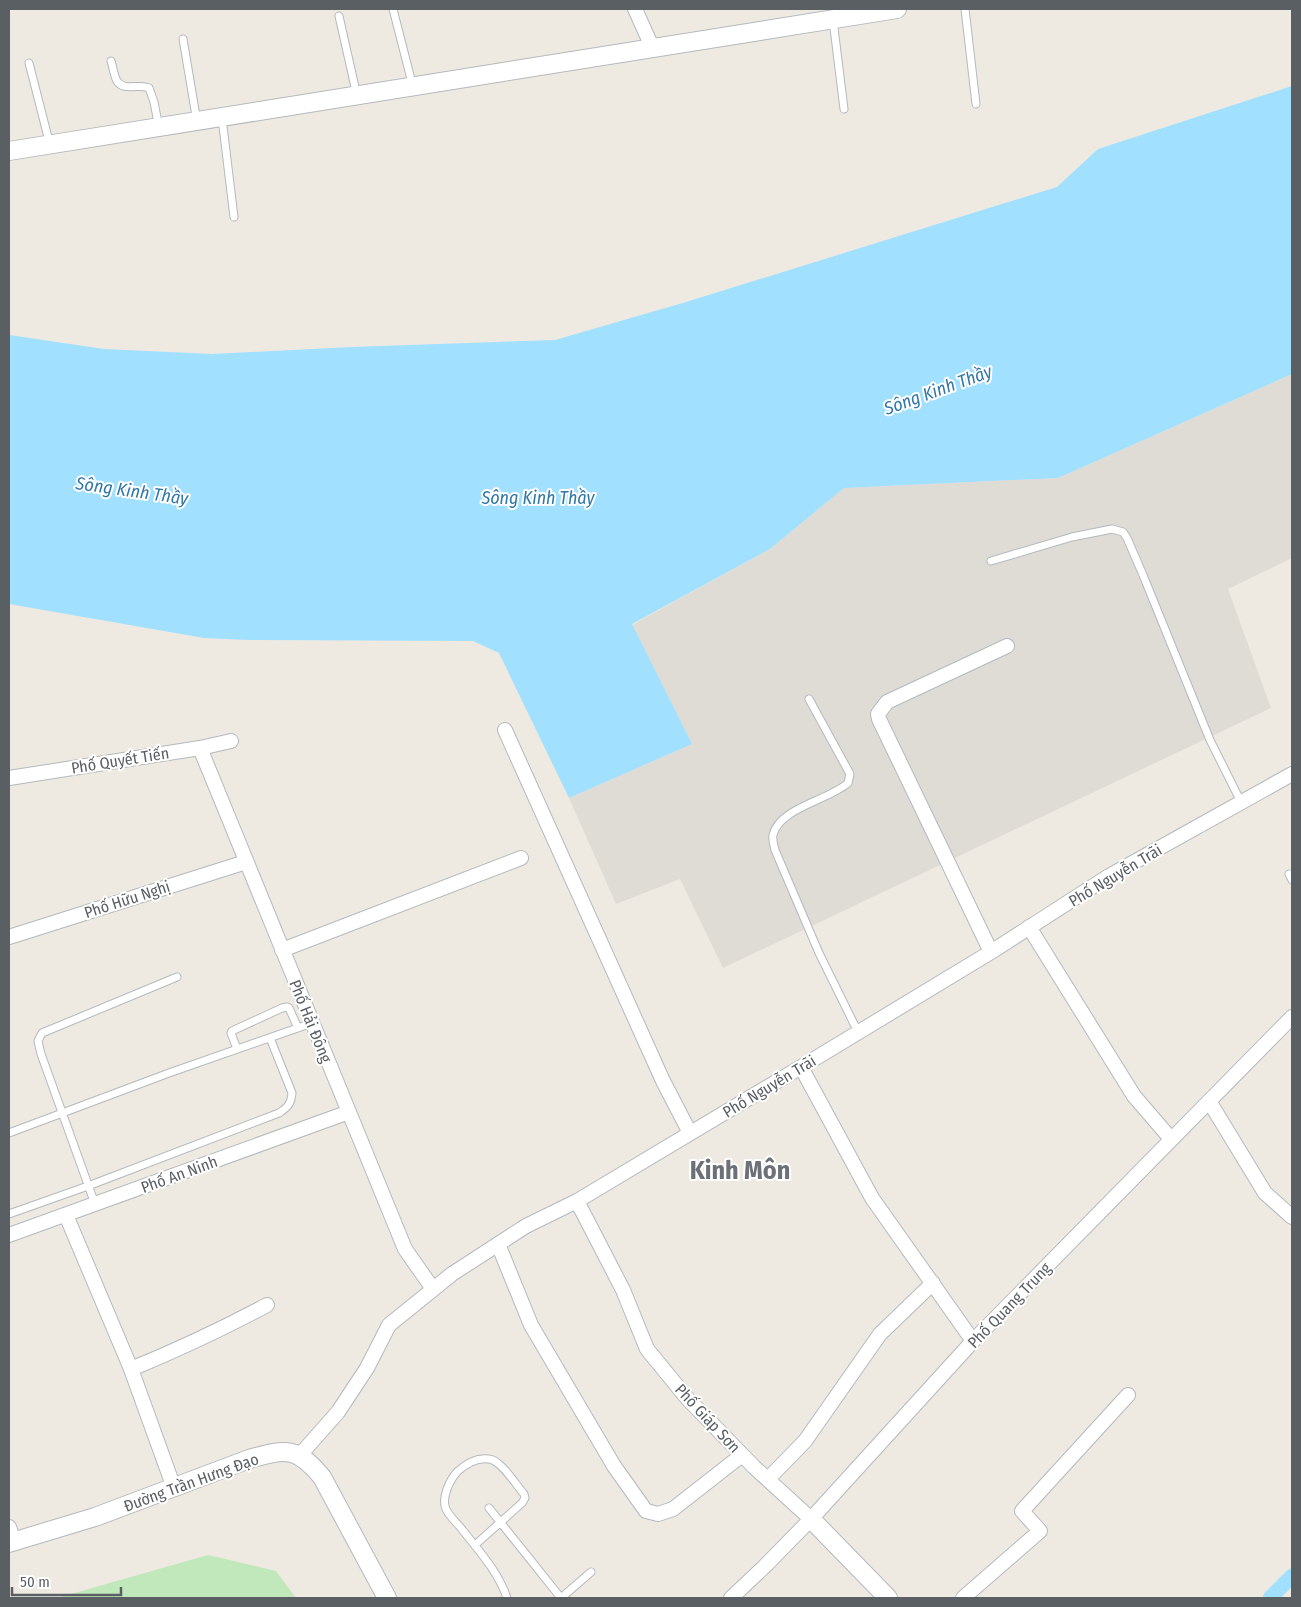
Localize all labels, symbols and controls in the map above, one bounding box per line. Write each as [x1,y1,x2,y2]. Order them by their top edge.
water label: Sông Kinh Thầy [880,360,996,420]
water label: Sông Kinh Thầy [73,472,191,510]
water label: Sông Kinh Thầy [480,487,596,509]
street label: Phố Quyết Tiến [70,742,170,778]
street label: Phố Nguyễn Trãi [1065,839,1165,911]
street label: Phố Hữu Nghị [82,876,172,922]
street label: Phố Hải Đông [285,977,337,1066]
street label: Phố Nguyễn Trãi [719,1050,819,1122]
street label: Phố An Ninh [138,1151,220,1197]
district label: Kinh Môn [690,1155,790,1186]
street label: Phố Quang Trung [963,1258,1055,1352]
street label: Phố Giáp Sơn [671,1379,745,1457]
street label: Đường Trần Hưng Đạo [121,1448,261,1516]
scale bar [12,1564,121,1596]
text: 50 m [20,1573,50,1591]

